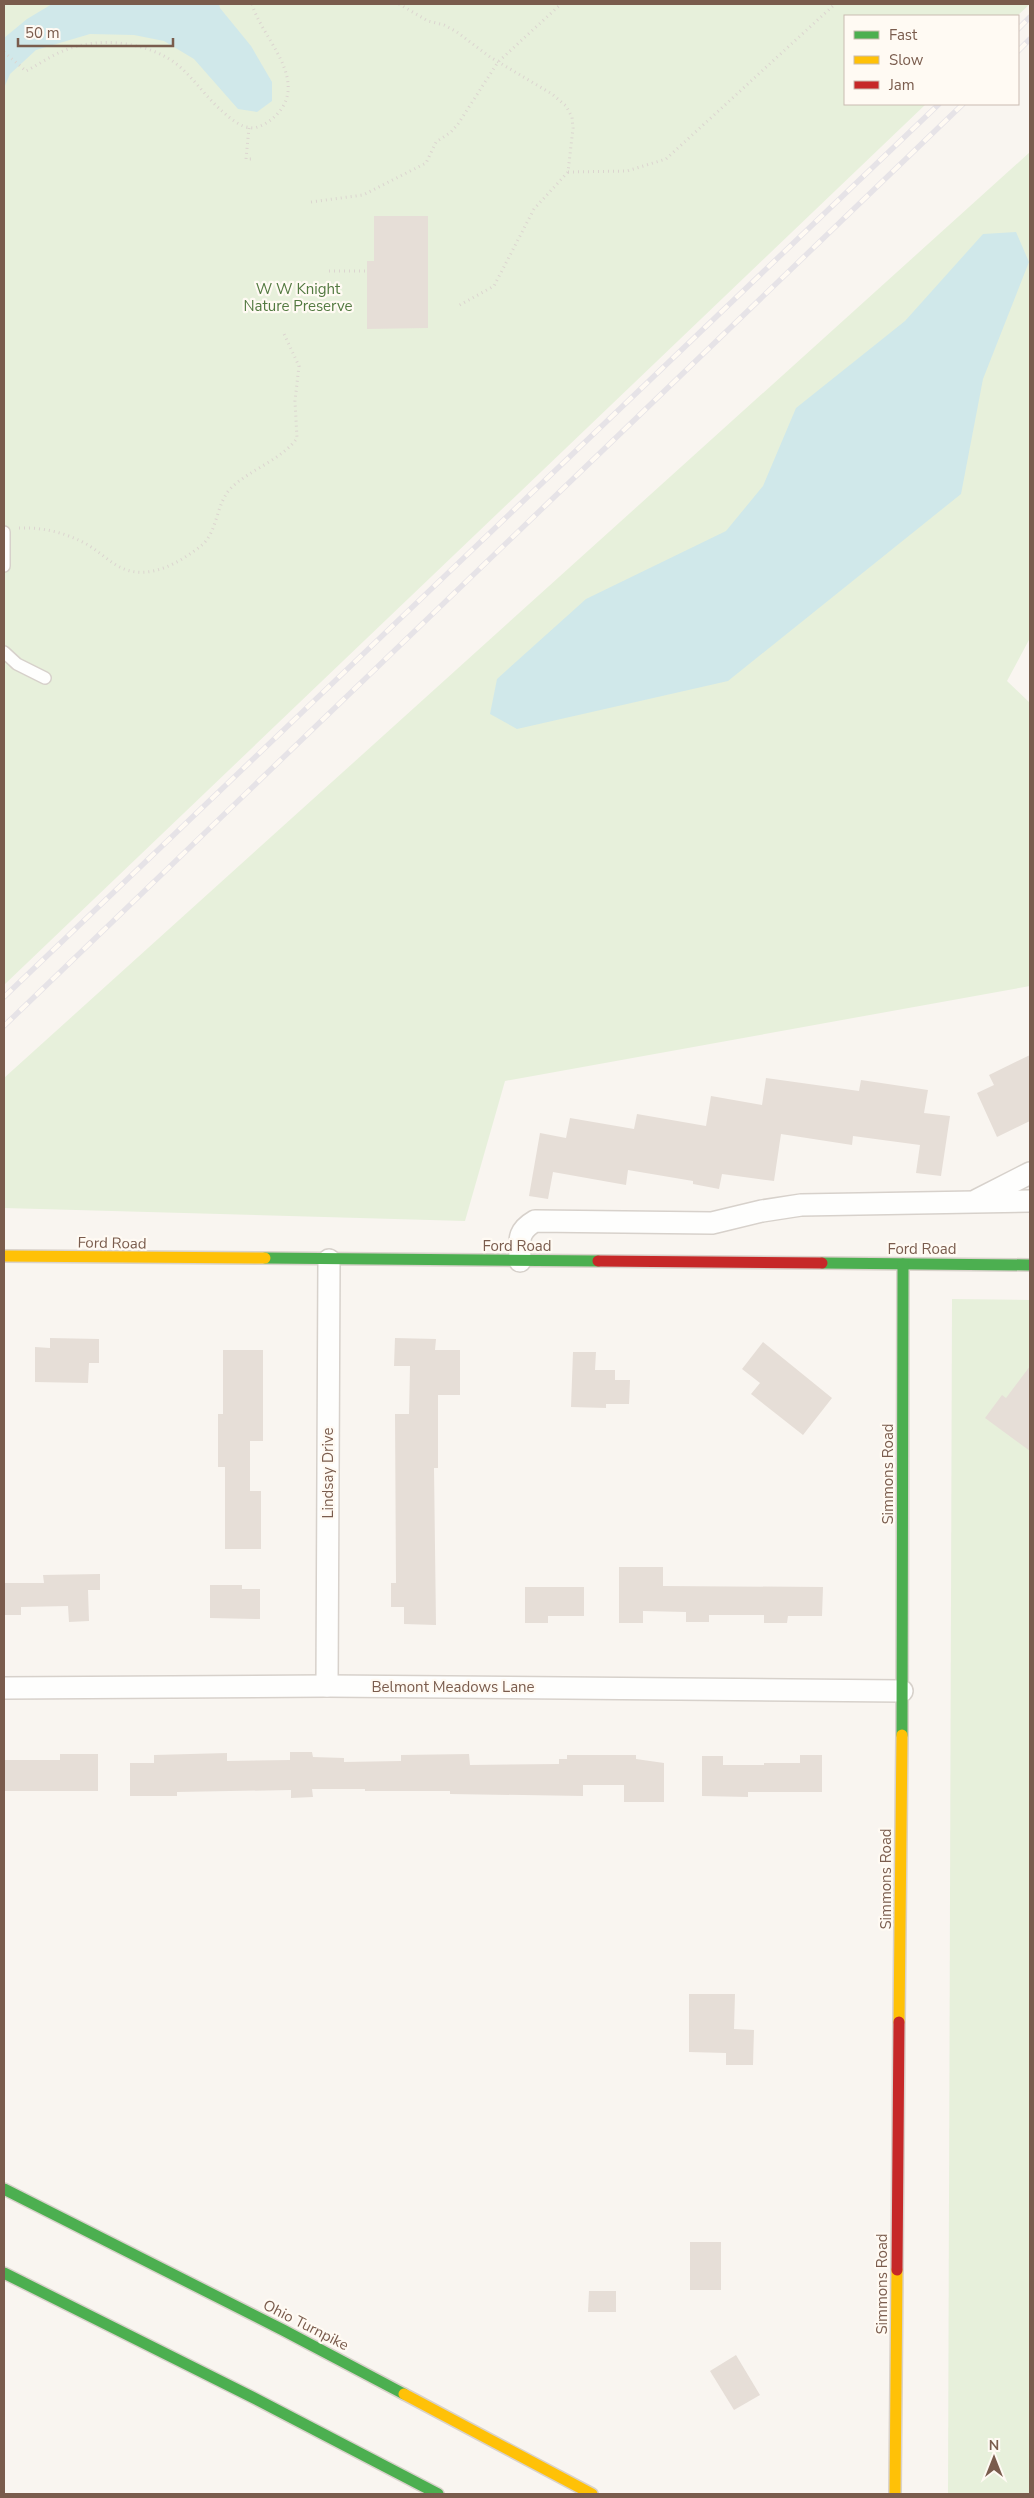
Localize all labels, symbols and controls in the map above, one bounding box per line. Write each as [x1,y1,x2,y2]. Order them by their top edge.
scale bar [18,15,172,47]
legend [844,15,1019,105]
text: 50 m [25,23,60,43]
text: Fast [889,25,918,45]
text: Slow [889,50,924,70]
text: Jam [888,75,915,95]
park label: W W Knight Nature Preserve [243,279,353,316]
street label: Ford Road [77,1232,147,1254]
street label: Ford Road [482,1236,552,1256]
street label: Ford Road [887,1239,957,1259]
street label: Simmons Road [878,1423,898,1525]
street label: Lindsay Drive [318,1427,338,1519]
street label: Belmont Meadows Lane [371,1677,535,1697]
street label: Simmons Road [876,1828,896,1930]
street label: Simmons Road [872,2233,892,2335]
street label: Ohio Turnpike [260,2295,352,2355]
north arrow [969,2433,1019,2483]
text: N [989,2436,999,2455]

